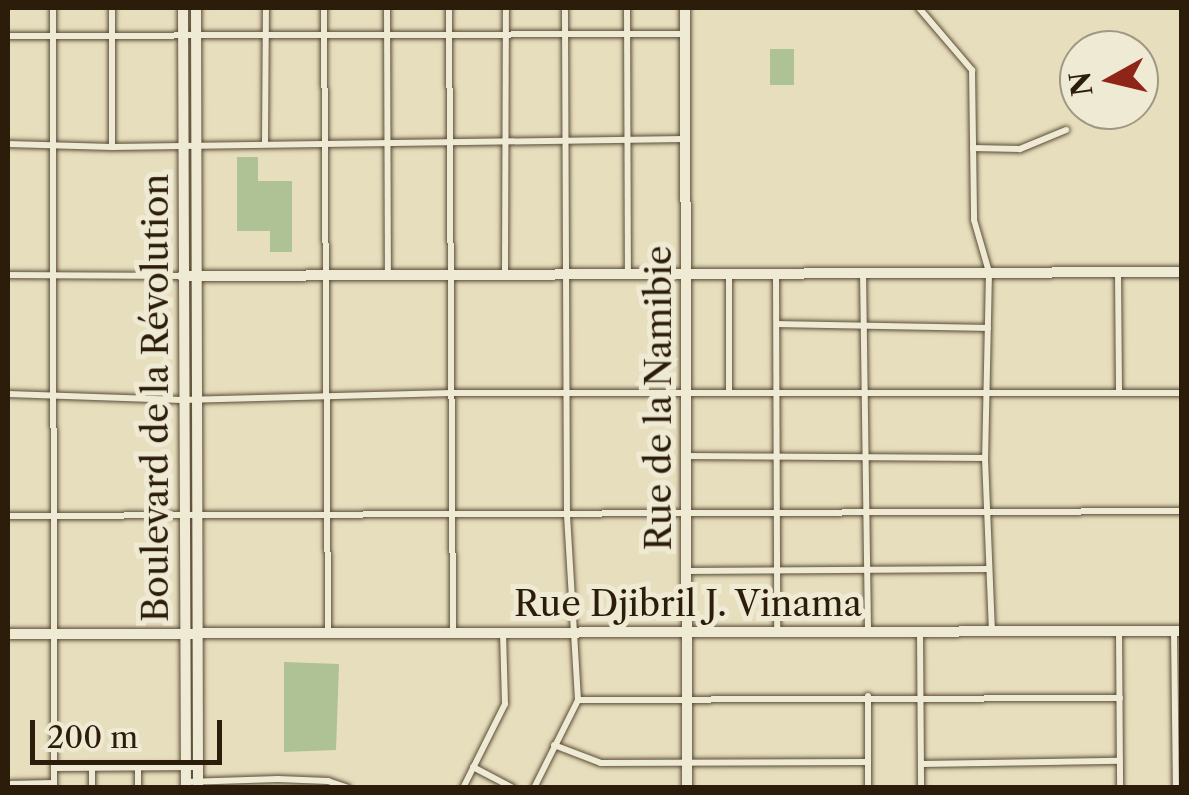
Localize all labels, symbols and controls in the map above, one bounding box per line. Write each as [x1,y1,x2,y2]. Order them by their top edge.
north arrow [1059,30,1159,130]
text: N [1063,69,1100,98]
street label: Boulevard de la Révolution [135,174,177,622]
street label: Rue de la Namibie [638,245,680,551]
street label: Rue Djibril J. Vinama [513,583,863,625]
scale bar [35,700,228,762]
text: 200 m [47,719,138,756]

